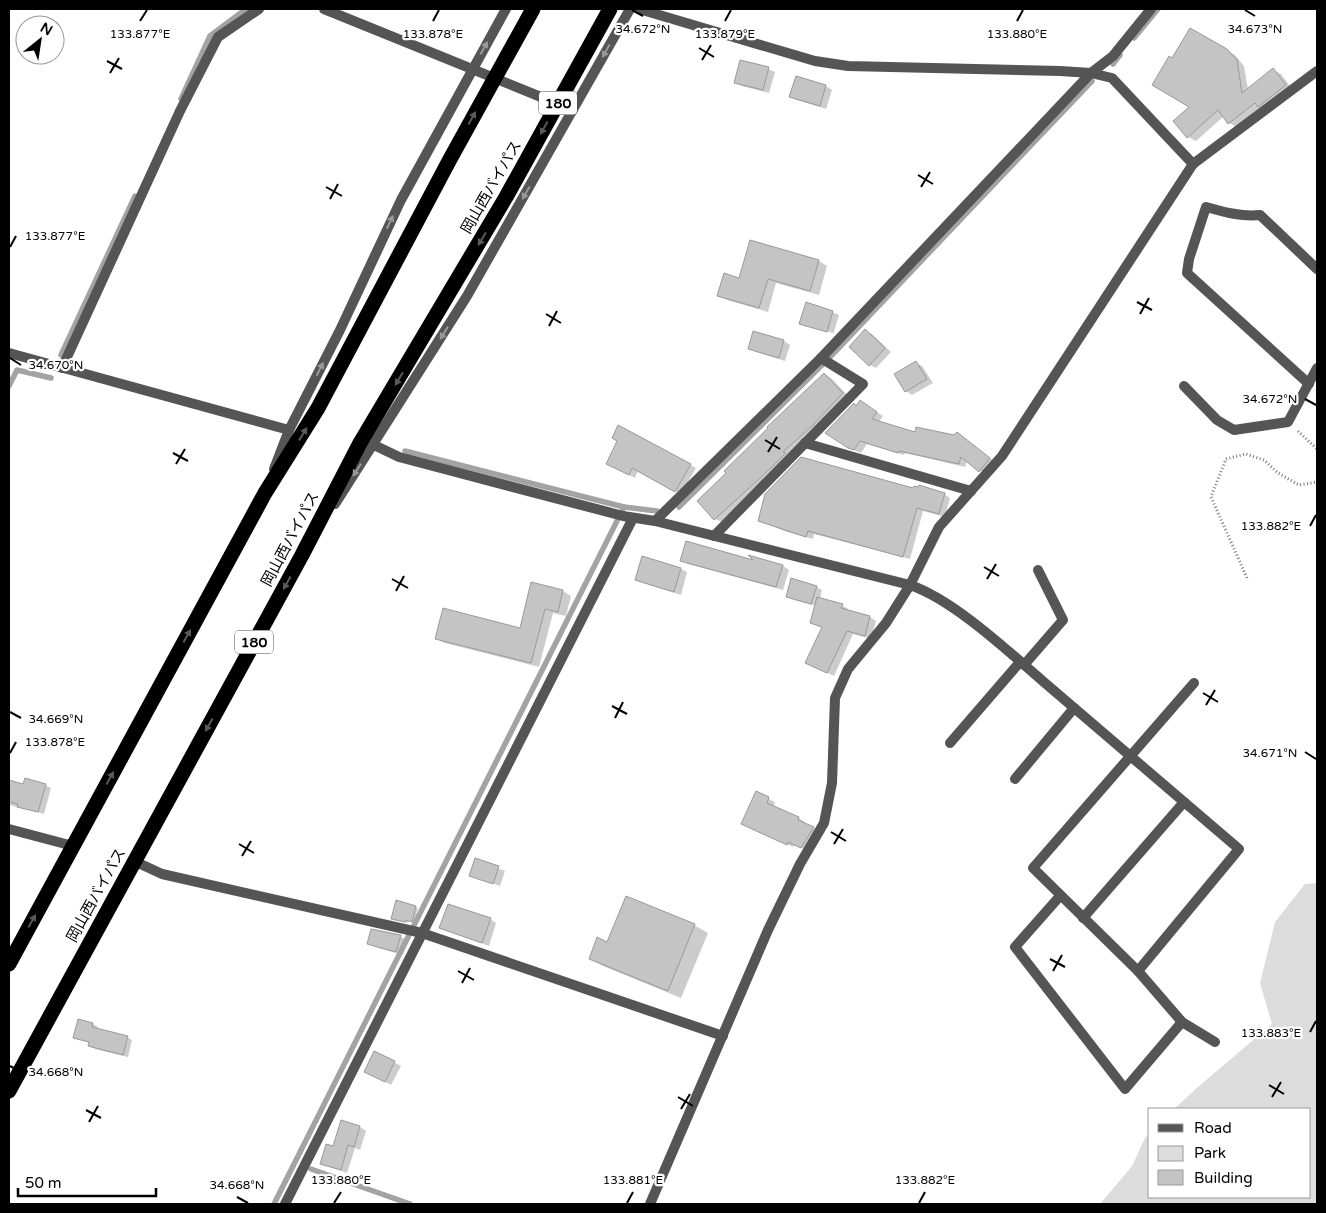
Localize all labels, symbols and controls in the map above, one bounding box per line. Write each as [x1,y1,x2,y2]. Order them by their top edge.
north arrow [15,15,65,65]
text: N [37,19,55,39]
text: 34.672°N [616,22,670,36]
text: 34.673°N [1228,22,1282,36]
text: 133.877°E [110,27,171,41]
text: 133.878°E [403,27,464,41]
text: 133.879°E [695,27,756,41]
text: 133.880°E [987,27,1048,41]
one-way arrow [480,41,488,56]
one-way arrow [602,45,611,58]
road number: 180 [539,92,577,115]
one-way arrow [468,111,477,125]
one-way arrow [540,121,548,136]
street label: 岡山西バイパス [457,137,525,237]
one-way arrow [522,185,530,200]
one-way arrow [387,215,395,229]
text: 133.877°E [25,229,86,243]
one-way arrow [477,232,486,246]
one-way arrow [439,326,449,339]
text: 34.670°N [29,358,83,372]
one-way arrow [316,362,324,376]
one-way arrow [394,372,403,385]
text: 34.672°N [1243,392,1297,406]
one-way arrow [298,427,307,440]
one-way arrow [353,464,362,477]
street label: 岡山西バイパス [257,489,323,589]
text: 133.882°E [1241,519,1302,533]
one-way arrow [283,575,291,590]
one-way arrow [183,629,192,642]
road number: 180 [235,630,273,654]
text: 34.669°N [29,712,83,726]
one-way arrow [205,718,213,732]
text: 133.878°E [25,735,86,749]
text: 34.671°N [1243,746,1297,760]
one-way arrow [106,771,114,786]
street label: 岡山西バイパス [63,845,129,945]
one-way arrow [28,914,36,928]
text: 133.883°E [1241,1026,1302,1040]
text: 34.668°N [29,1065,83,1079]
legend [1148,1108,1311,1198]
text: Road [1194,1119,1232,1137]
text: Park [1194,1144,1226,1162]
scale bar [18,1166,155,1198]
text: Building [1194,1169,1253,1187]
text: 133.880°E [311,1173,372,1187]
text: 133.881°E [603,1173,664,1187]
text: 133.882°E [895,1173,956,1187]
text: 50 m [25,1174,62,1192]
text: 34.668°N [210,1178,264,1192]

